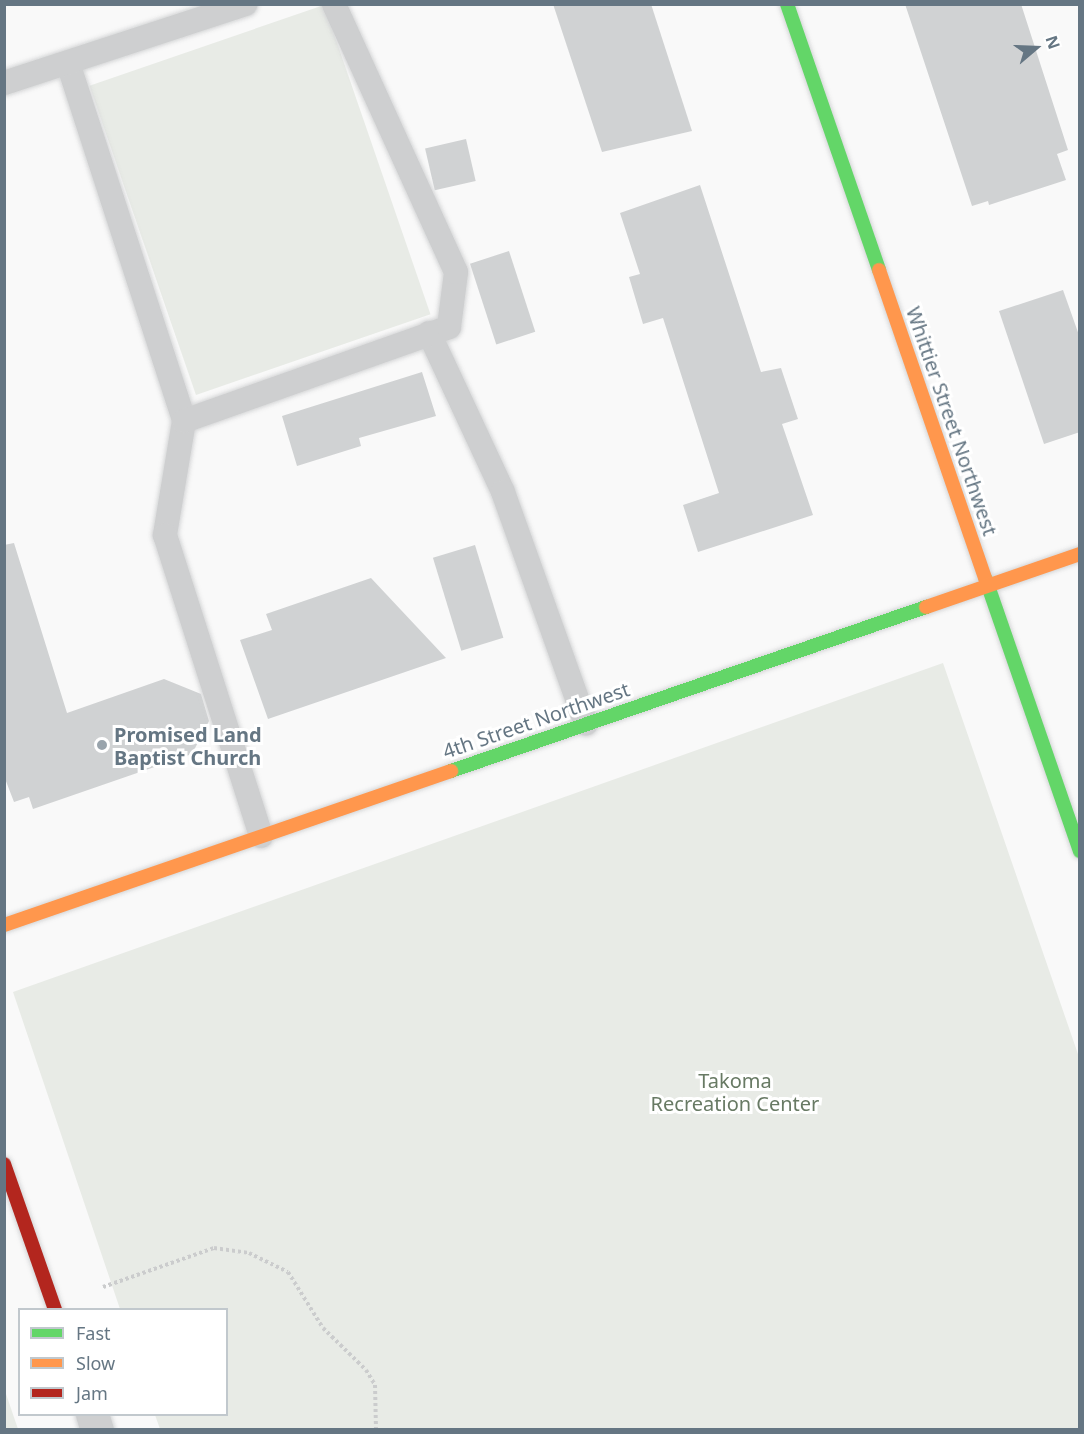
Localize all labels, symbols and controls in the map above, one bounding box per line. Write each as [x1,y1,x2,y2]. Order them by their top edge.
north arrow [1006,18,1066,78]
text: N [1040,32,1066,52]
street label: Whittier Street Northwest [902,303,1002,539]
street label: 4th Street Northwest [439,677,633,763]
place label: Promised Land Baptist Church [114,722,262,769]
marker: Promised Land Baptist Church [95,738,109,752]
park label: Takoma Recreation Center [651,1069,819,1116]
legend [18,1308,228,1416]
text: Fast [76,1321,111,1345]
text: Slow [76,1351,115,1375]
text: Jam [76,1381,108,1405]

